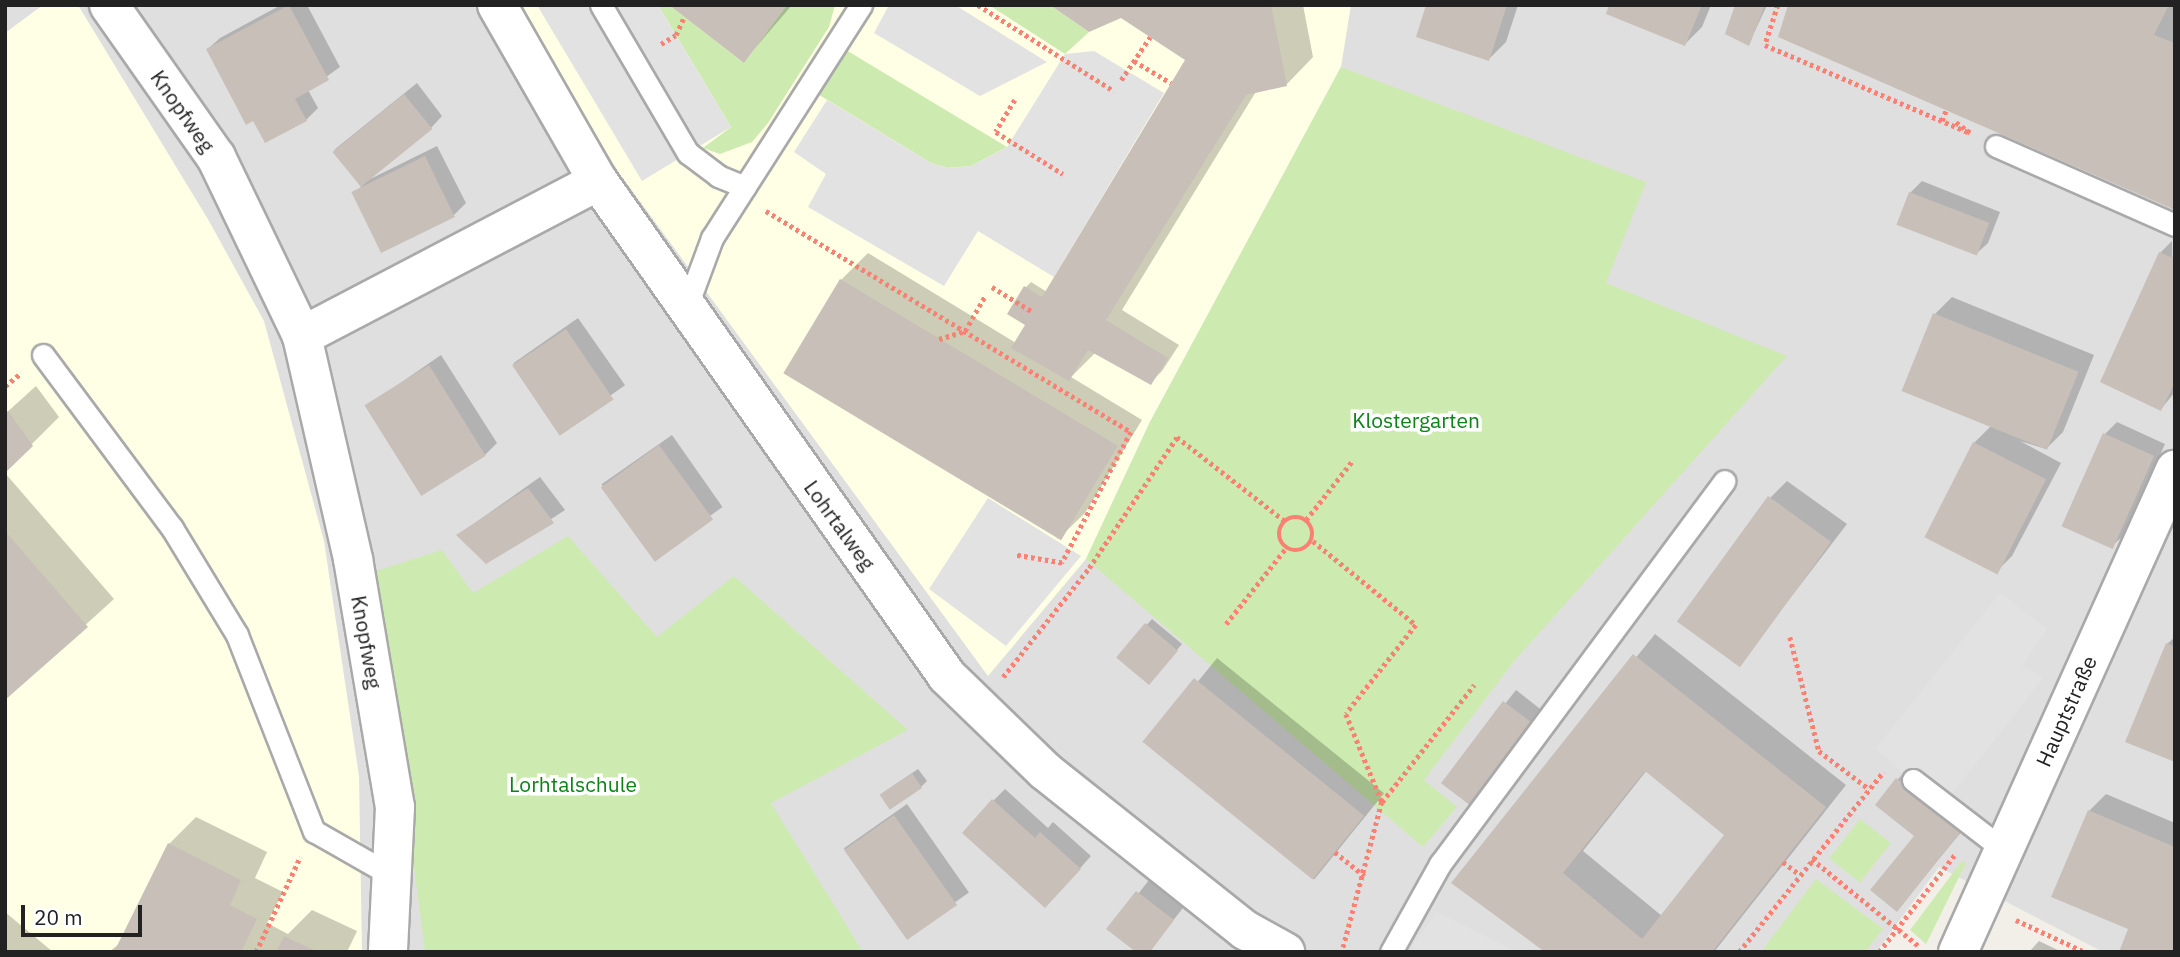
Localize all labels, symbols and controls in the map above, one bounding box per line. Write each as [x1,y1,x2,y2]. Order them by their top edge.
street label: Knopfweg [146,65,220,157]
park label: Klostergarten [1352,407,1480,433]
street label: Lohrtalweg [799,475,881,575]
street label: Knopfweg [346,593,388,691]
street label: Hauptstraße [2030,652,2102,770]
park label: Lorhtalschule [509,771,637,797]
scale bar [24,890,145,934]
text: 20 m [34,903,83,931]

